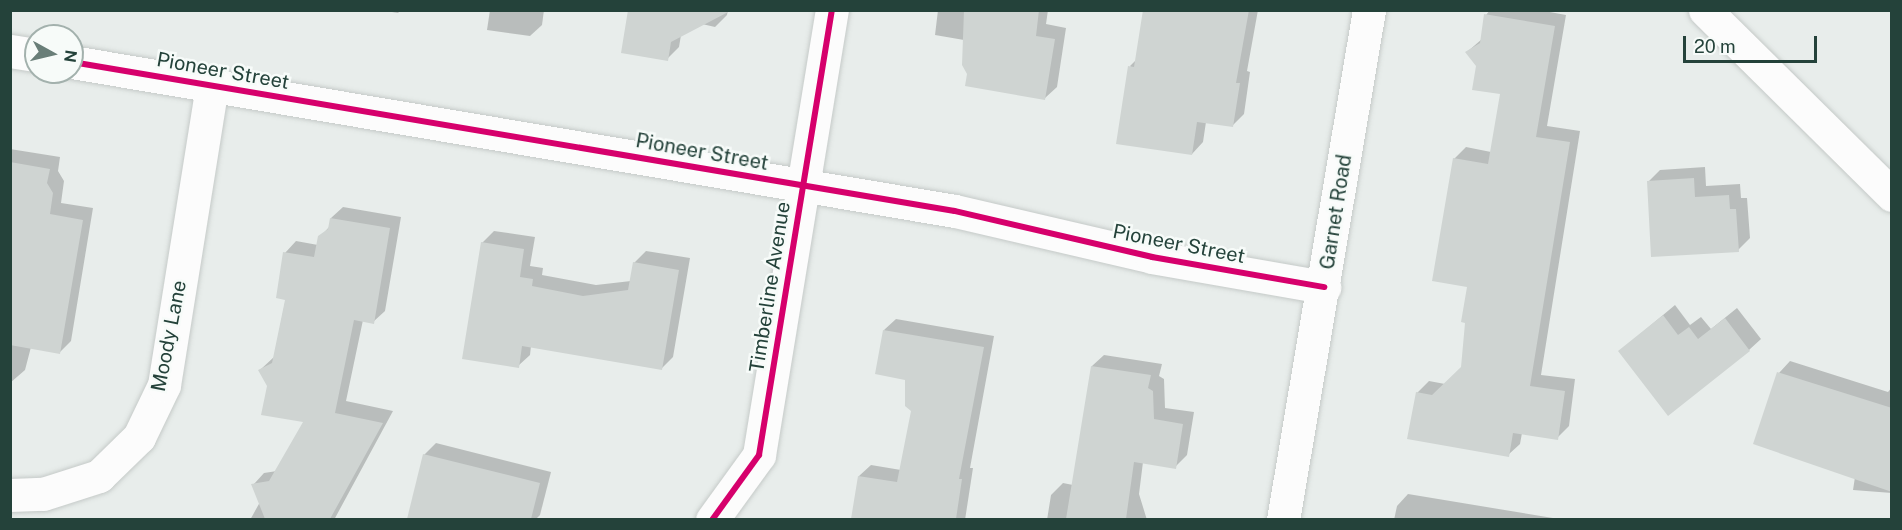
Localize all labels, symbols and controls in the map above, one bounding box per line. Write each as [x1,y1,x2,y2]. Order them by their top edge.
north arrow [24,24,84,84]
scale bar [1686,24,1820,62]
text: 20 m [1694,36,1736,57]
street label: Pioneer Street [155,48,291,94]
text: N [60,49,81,64]
street label: Pioneer Street [634,129,770,175]
street label: Garnet Road [1315,153,1357,271]
street label: Timberline Avenue [745,200,795,374]
street label: Pioneer Street [1111,219,1247,269]
street label: Moody Lane [146,278,192,394]

